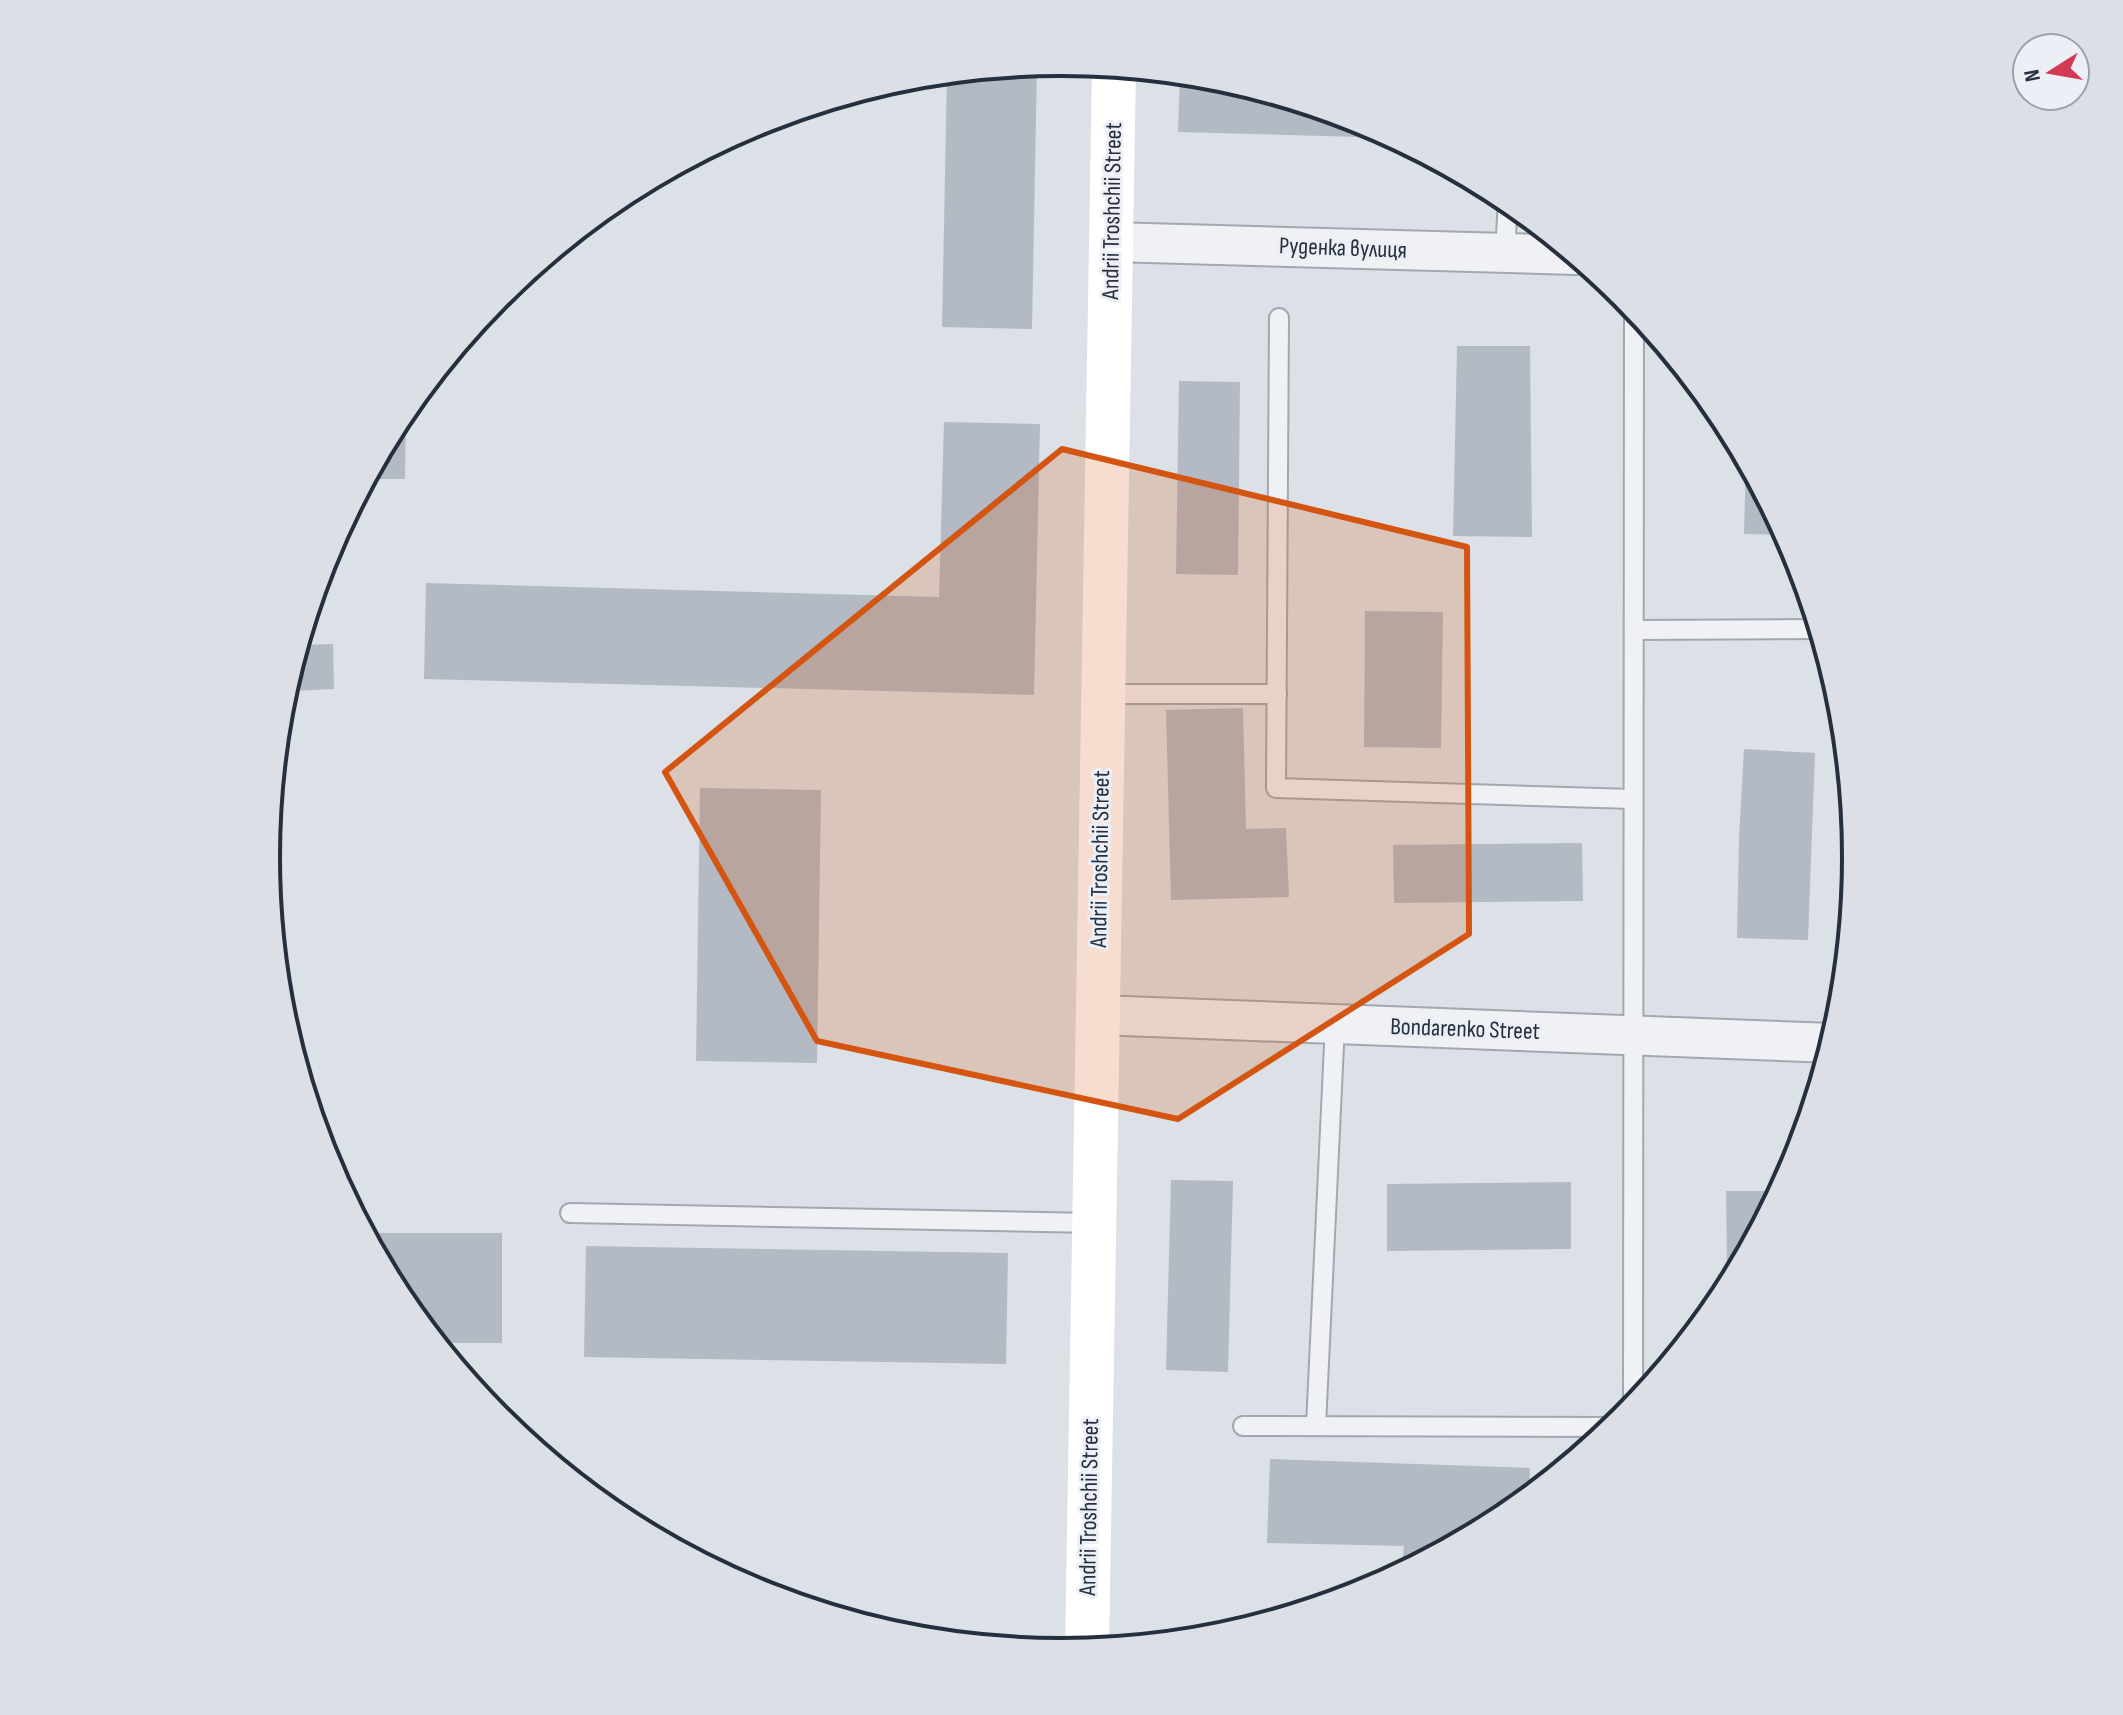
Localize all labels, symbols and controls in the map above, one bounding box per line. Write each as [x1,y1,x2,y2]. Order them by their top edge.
north arrow [2011,32,2091,112]
text: N [2018,67,2047,84]
street label: Andrii Troshchii Street [1096,122,1128,301]
street label: Руденка вулиця [1279,231,1407,265]
street label: Andrii Troshchii Street [1084,770,1116,949]
street label: Bondarenko Street [1390,1012,1540,1046]
street label: Andrii Troshchii Street [1073,1418,1105,1597]

